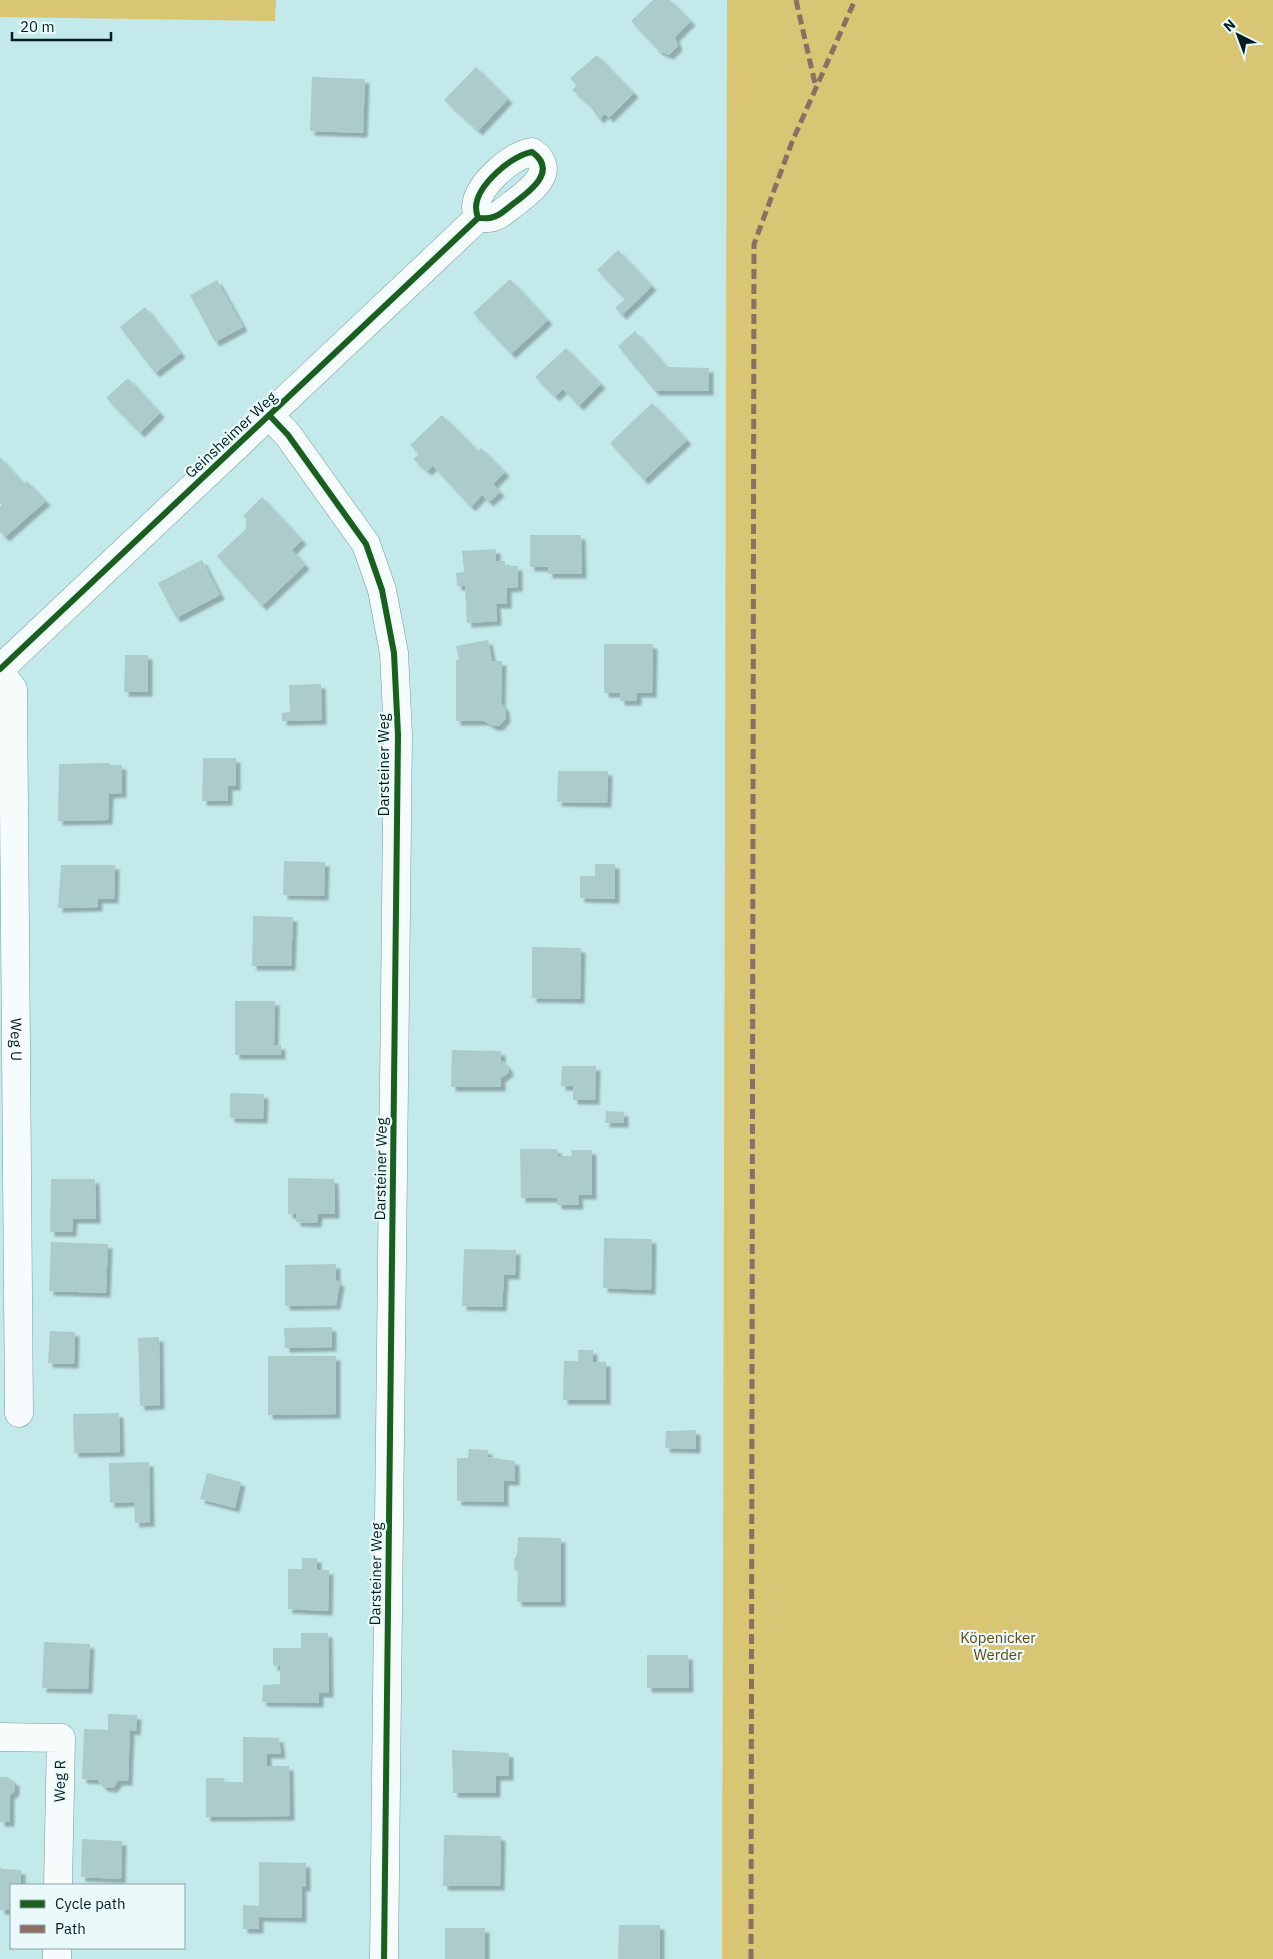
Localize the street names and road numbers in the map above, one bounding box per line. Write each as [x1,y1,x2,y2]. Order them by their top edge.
street label: Geinsheimer Weg [181,387,280,482]
street label: Darsteiner Weg [374,713,393,817]
street label: Weg U [7,1018,26,1061]
street label: Darsteiner Weg [370,1117,391,1221]
street label: Darsteiner Weg [365,1522,386,1626]
street label: Weg R [50,1760,69,1802]

